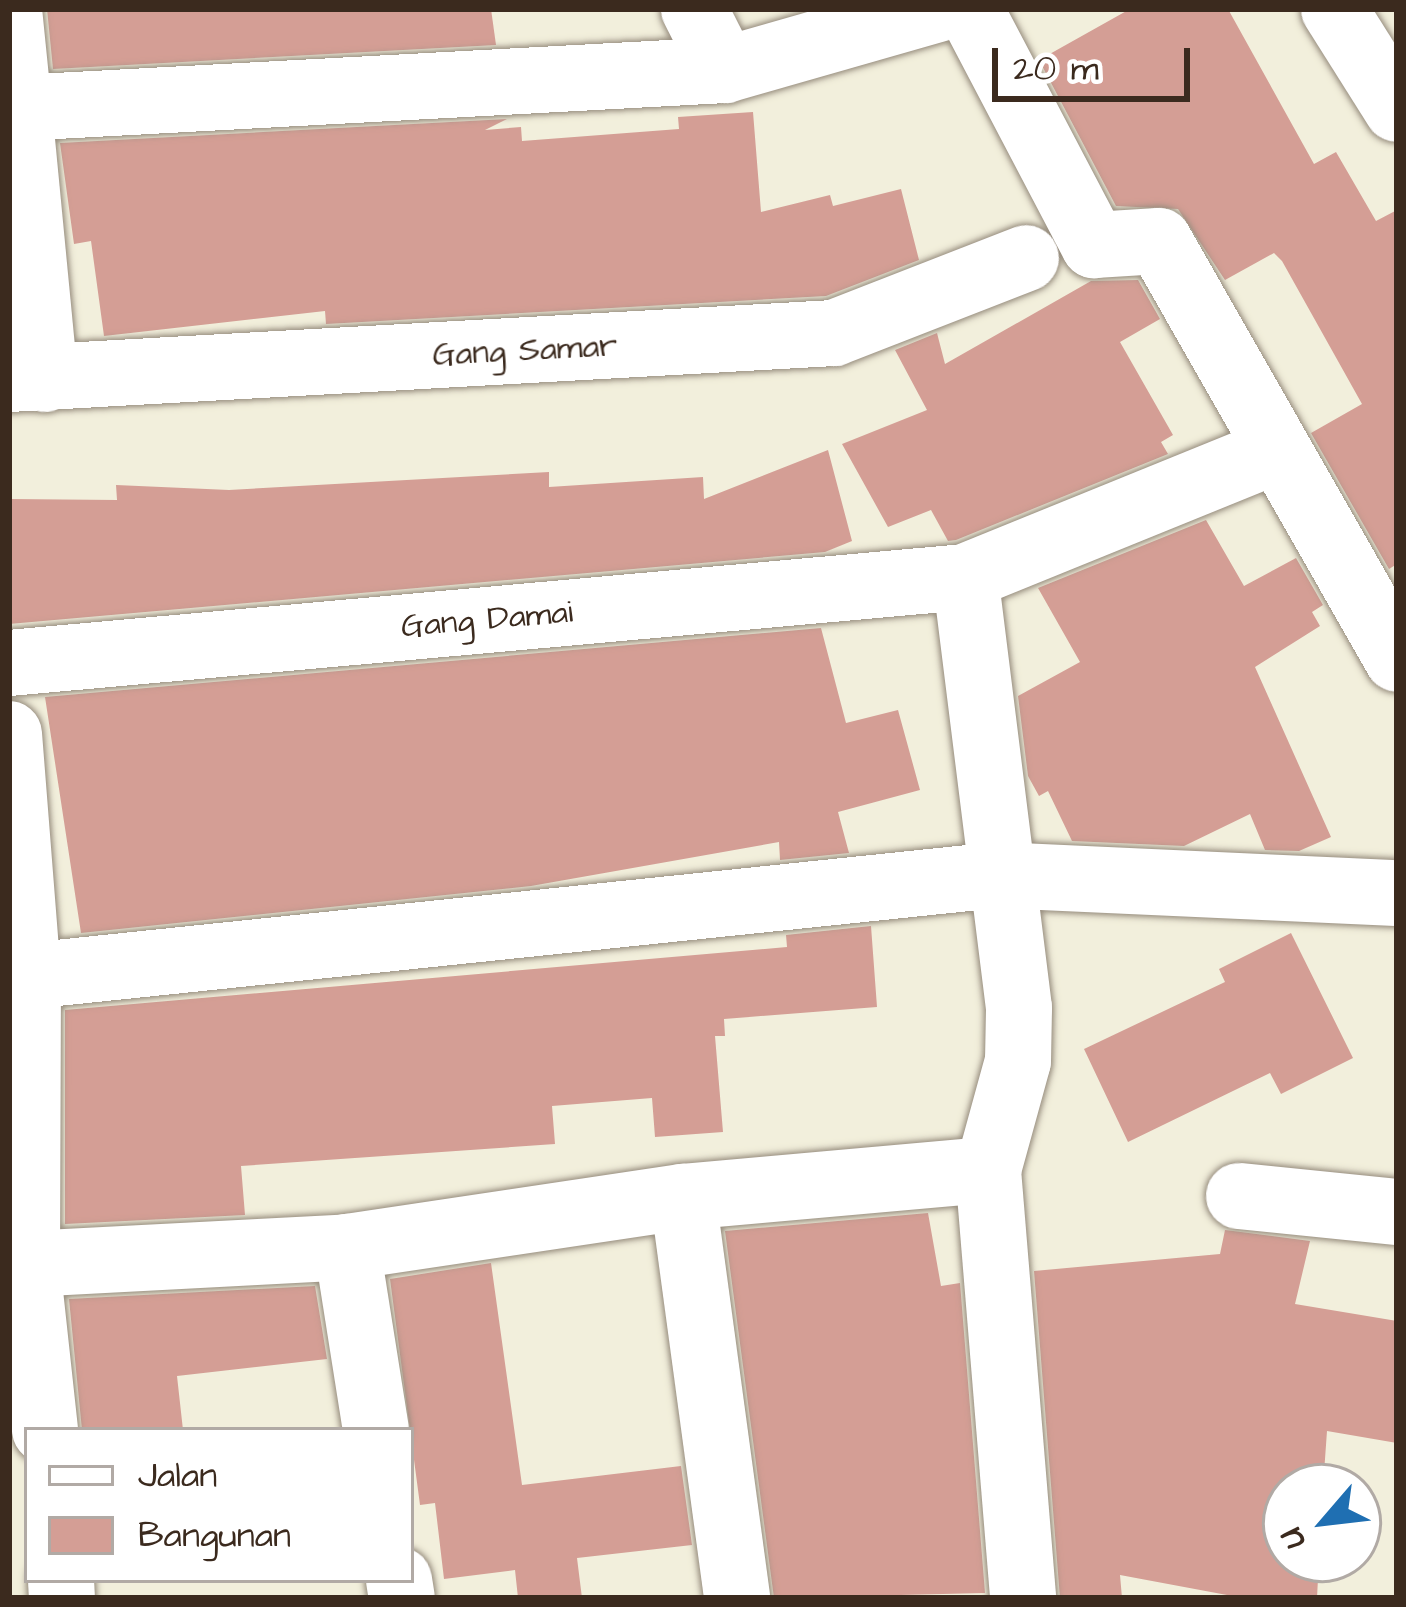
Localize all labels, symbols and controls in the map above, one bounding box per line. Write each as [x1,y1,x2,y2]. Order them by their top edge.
scale bar [998,24,1196,98]
text: 20 m [1013,43,1099,94]
street label: Gang Samar [432,326,618,376]
street label: Gang Damai [400,593,574,647]
legend [24,1427,414,1583]
text: Jalan [138,1450,217,1501]
north arrow [1262,1463,1382,1583]
text: Bangunan [138,1510,291,1561]
text: U [1268,1520,1318,1557]

